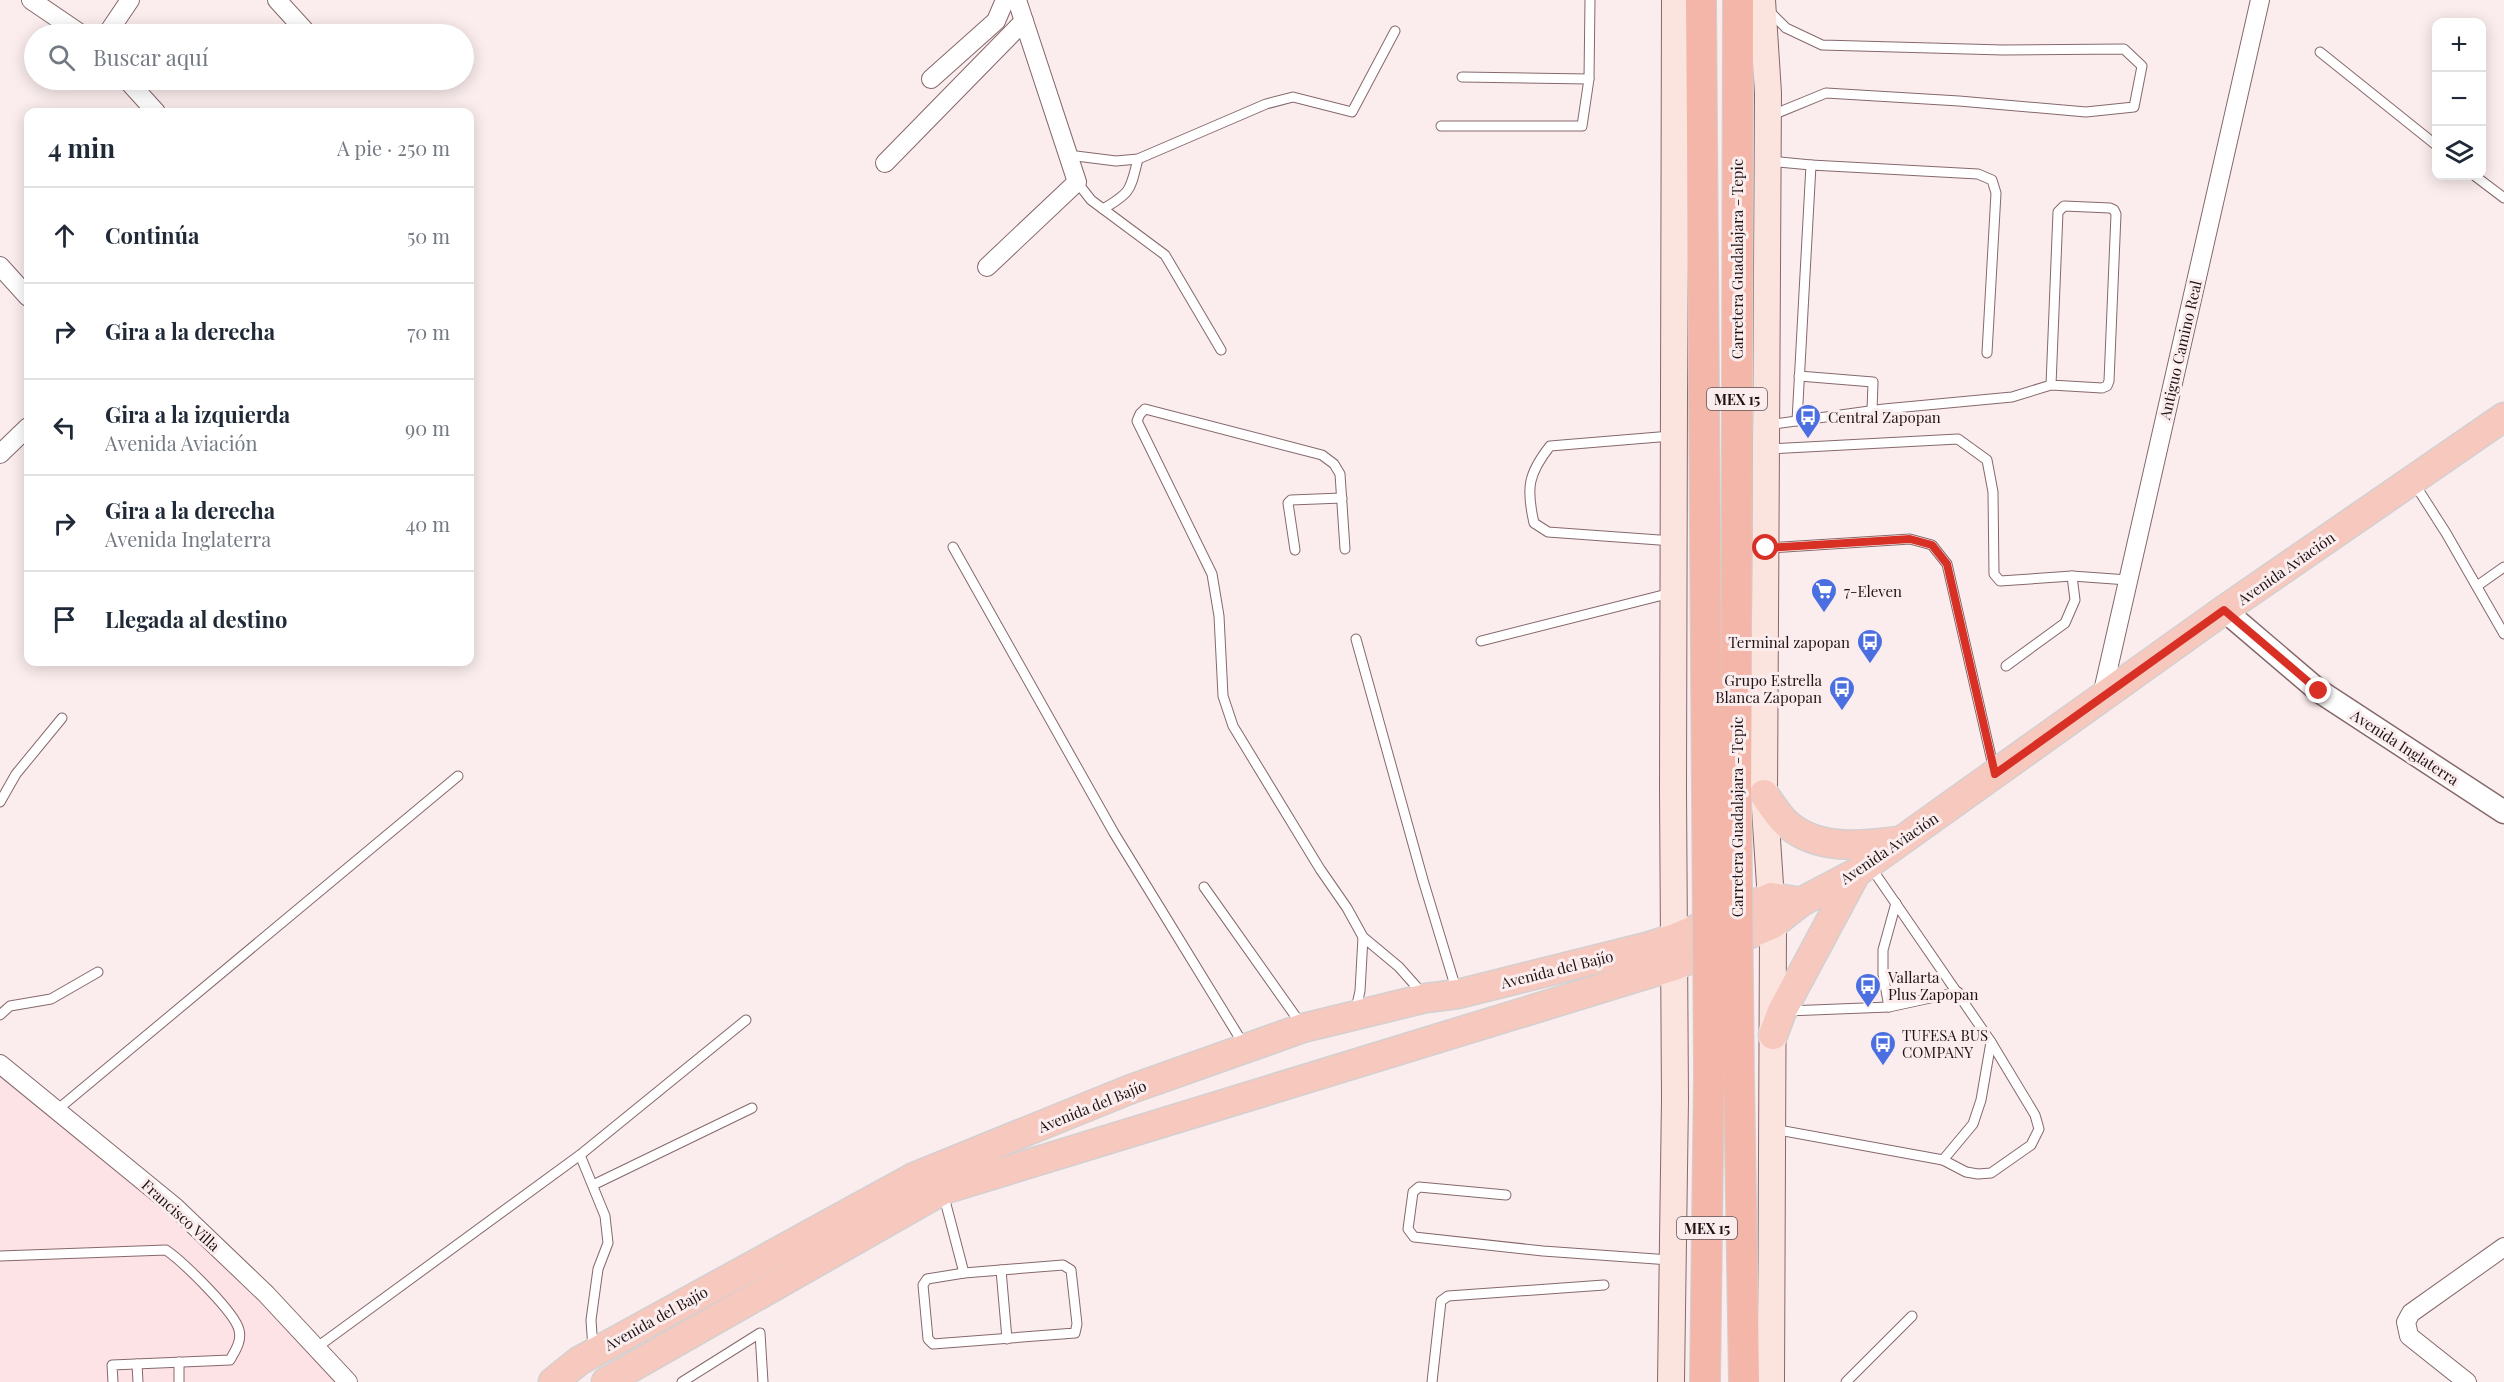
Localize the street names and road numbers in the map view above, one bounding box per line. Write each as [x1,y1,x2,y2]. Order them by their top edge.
street label: Carretera Guadalajara - Tepic [1727,159,1747,359]
street label: Antiguo Camino Real [2154,278,2206,422]
road number: MEX 15 [1707,388,1767,410]
street label: Avenida Aviación [2233,527,2339,610]
street label: Avenida Inglaterra [2346,704,2463,790]
street label: Carretera Guadalajara - Tepic [1727,717,1747,917]
street label: Avenida Aviación [1835,808,1942,889]
street label: Avenida del Bajío [1498,945,1615,993]
street label: Avenida del Bajío [1034,1075,1149,1137]
street label: Francisco Villa [138,1175,225,1256]
road number: MEX 15 [1677,1217,1737,1239]
street label: Avenida del Bajío [600,1281,711,1355]

